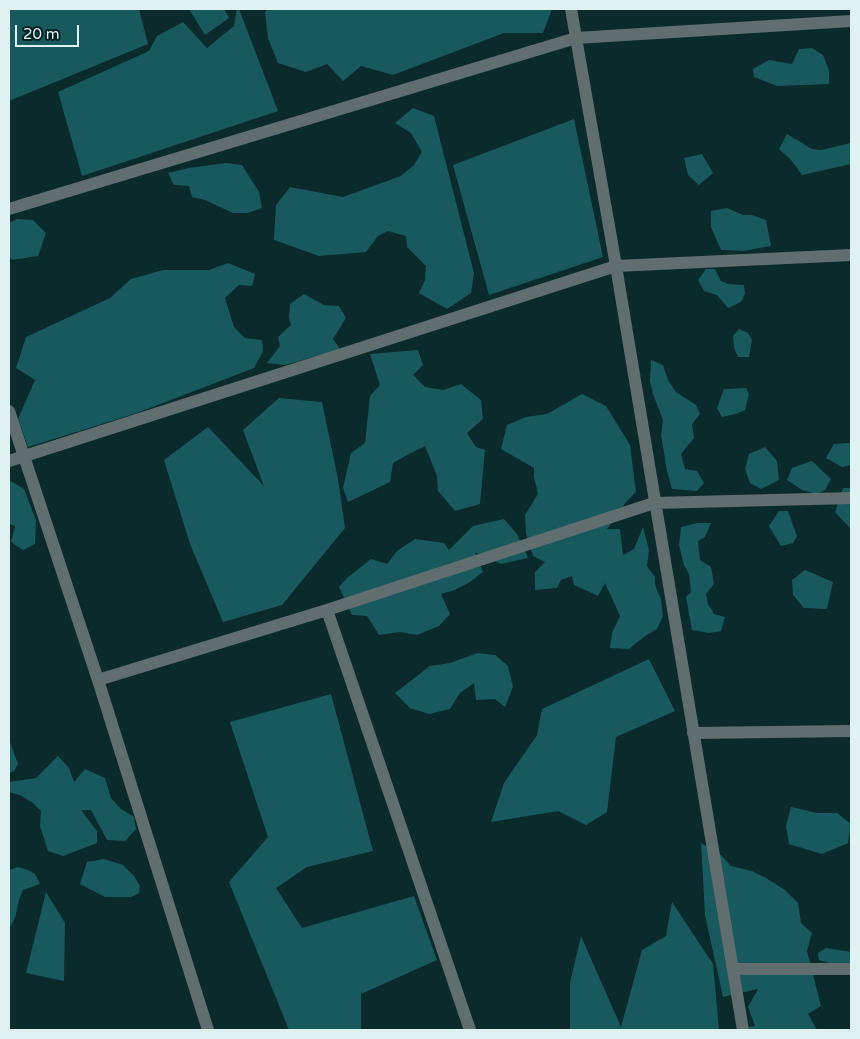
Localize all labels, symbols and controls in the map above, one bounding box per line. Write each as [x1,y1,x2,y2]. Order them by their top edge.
scale bar [18,15,81,47]
text: 20 m [23,25,60,43]

